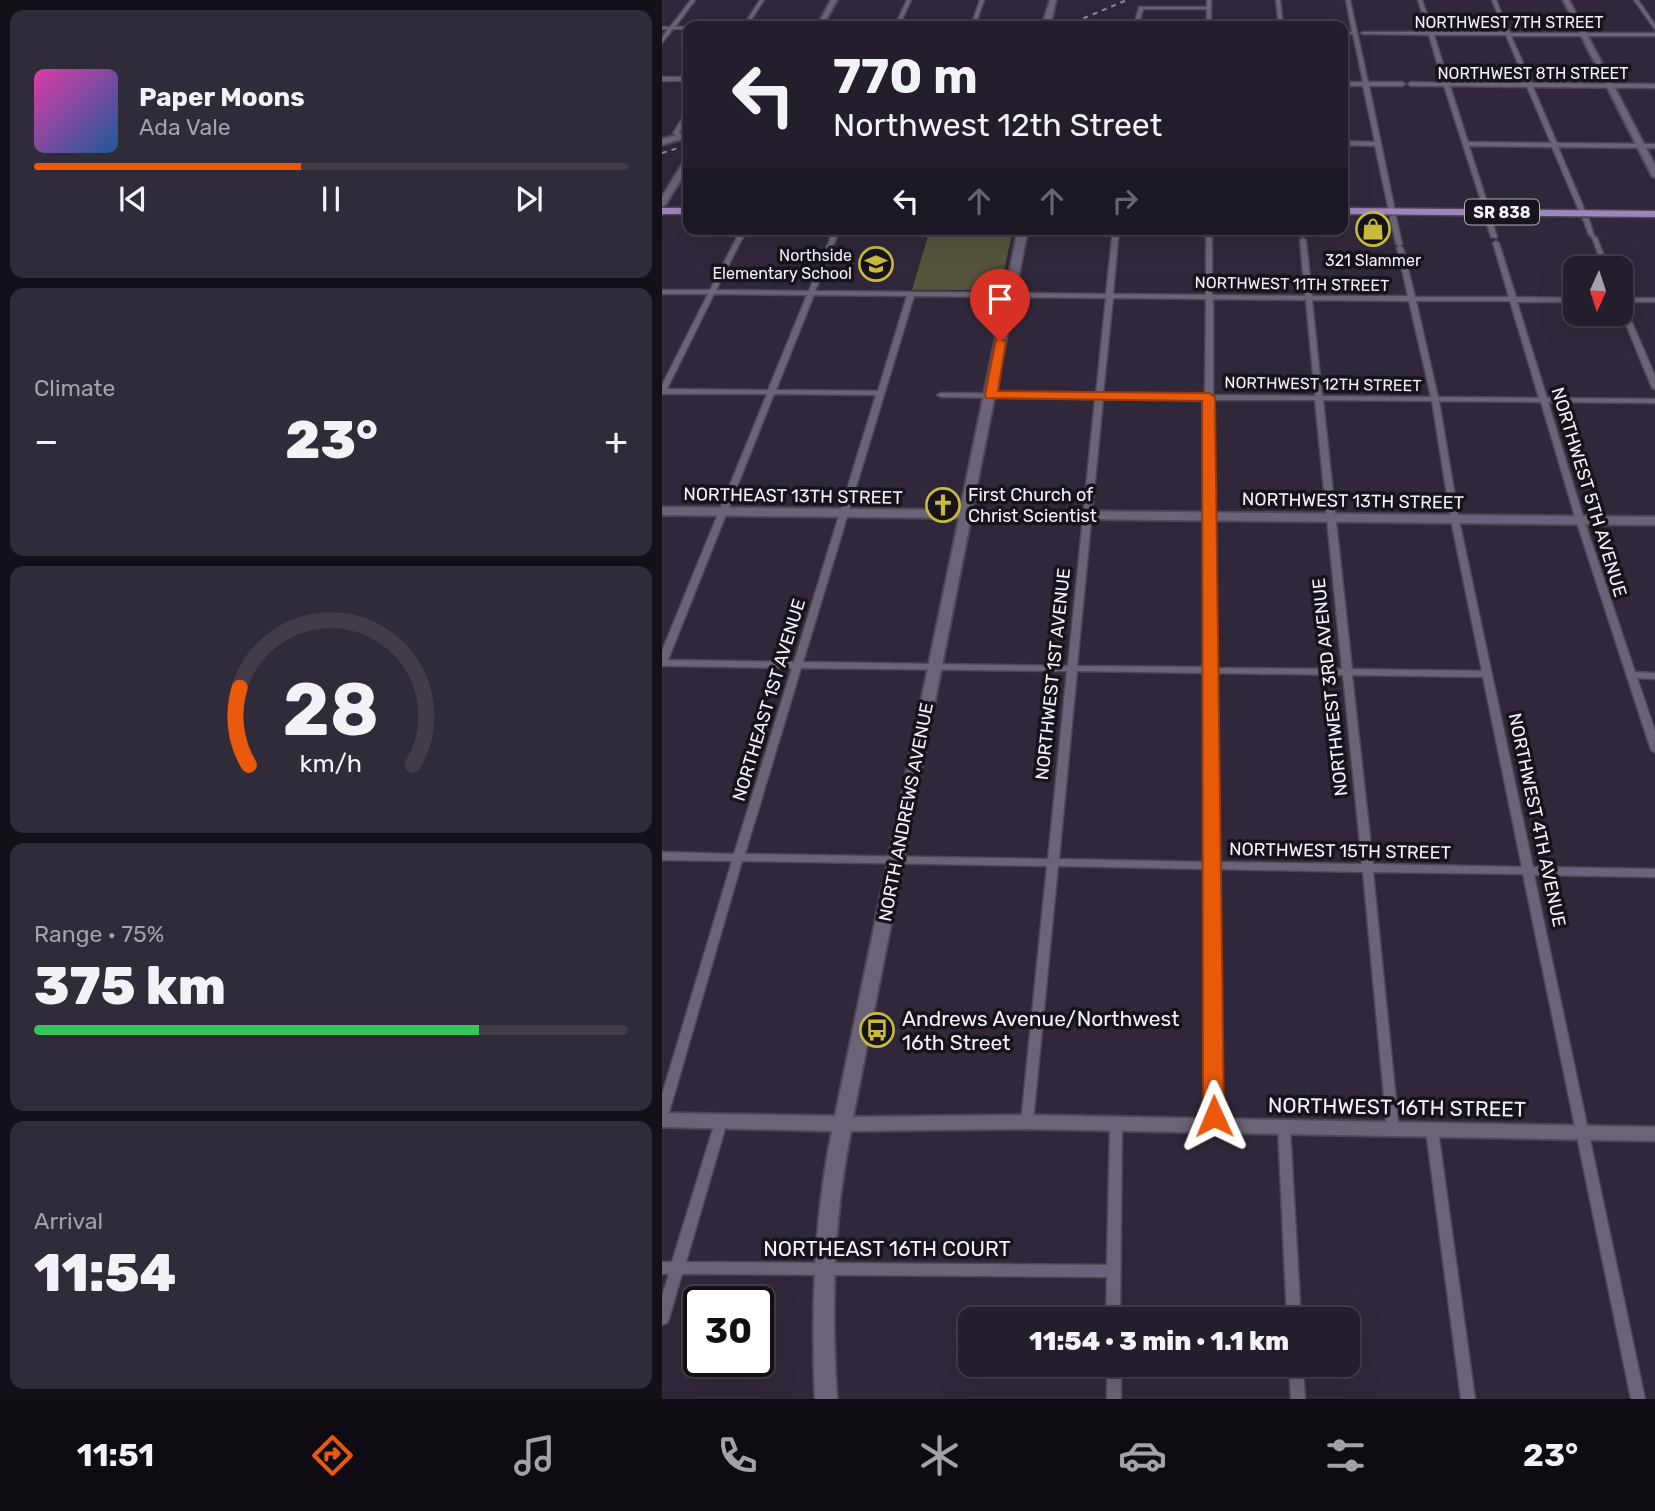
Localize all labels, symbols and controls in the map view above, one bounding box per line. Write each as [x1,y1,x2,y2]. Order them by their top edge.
street label: NORTHWEST 7TH STREET [1414,13,1604,32]
text: 770 m [833,47,978,105]
icon: left [718,49,809,140]
street label: NORTHWEST 8TH STREET [1437,64,1629,83]
text: Paper Moons [139,82,305,113]
text: Northwest 12th Street [833,106,1162,144]
text: Ada Vale [139,113,231,141]
icon: previous [114,180,152,218]
icon: pause [312,180,350,218]
icon: next [510,180,548,218]
icon: left [887,182,925,220]
icon: ahead [960,182,998,220]
icon: ahead [1033,182,1071,220]
icon: right [1106,182,1144,220]
road number: SR 838 [1465,200,1539,224]
shop icon: 321 Slammer [1354,210,1392,248]
school or university icon: Northside Elementary School [857,245,895,283]
place label: Northside Elementary School [712,246,852,283]
place label: 321 Slammer [1325,251,1421,270]
north arrow [1563,256,1633,326]
map controls [1563,256,1633,326]
pin [970,269,1030,341]
street label: NORTHWEST 11TH STREET [1195,273,1389,295]
icon: arrive [981,280,1019,318]
street label: NORTHWEST 12TH STREET [1224,373,1422,395]
text: Climate [34,374,115,402]
street label: NORTHWEST 5TH AVENUE [1547,384,1631,600]
text: 23° [285,409,378,471]
text: − [34,418,59,464]
text: + [604,418,628,464]
street label: NORTHEAST 13TH STREET [683,483,903,509]
place label: First Church of Christ Scientist [968,484,1097,527]
church icon: First Church of Christ Scientist [924,486,962,524]
street label: NORTHWEST 13TH STREET [1242,488,1464,514]
street label: NORTHWEST 1ST AVENUE [1031,567,1075,781]
street label: NORTHWEST 3RD AVENUE [1308,577,1352,797]
street label: NORTHEAST 1ST AVENUE [728,596,810,804]
text: 28 [283,668,379,754]
street label: NORTH ANDREWS AVENUE [874,701,938,923]
street label: NORTHWEST 4TH AVENUE [1504,711,1570,929]
text: km/h [300,749,362,778]
street label: NORTHWEST 15TH STREET [1229,838,1451,864]
text: Range · 75% [34,920,164,948]
text: 375 km [34,955,226,1017]
place label: Andrews Avenue/Northwest 16th Street [902,1006,1179,1055]
bus stop icon: Andrews Avenue/Northwest 16th Street [858,1011,896,1049]
position arrow [1177,1079,1251,1153]
street label: NORTHWEST 16TH STREET [1268,1092,1526,1122]
text: Arrival [34,1207,103,1235]
street label: NORTHEAST 16TH COURT [763,1236,1011,1261]
text: 11:54 [34,1242,176,1304]
speed limit sign: 30 [683,1286,774,1377]
text: 11:54 · 3 min · 1.1 km [1029,1326,1289,1357]
icon: directions [308,1431,357,1480]
icon: music [510,1431,559,1480]
icon: phone [713,1431,762,1480]
icon: climate [915,1431,964,1480]
icon: car [1118,1431,1167,1480]
icon: filters [1321,1431,1370,1480]
text: 11:51 [77,1436,154,1474]
text: 23° [1523,1436,1578,1474]

